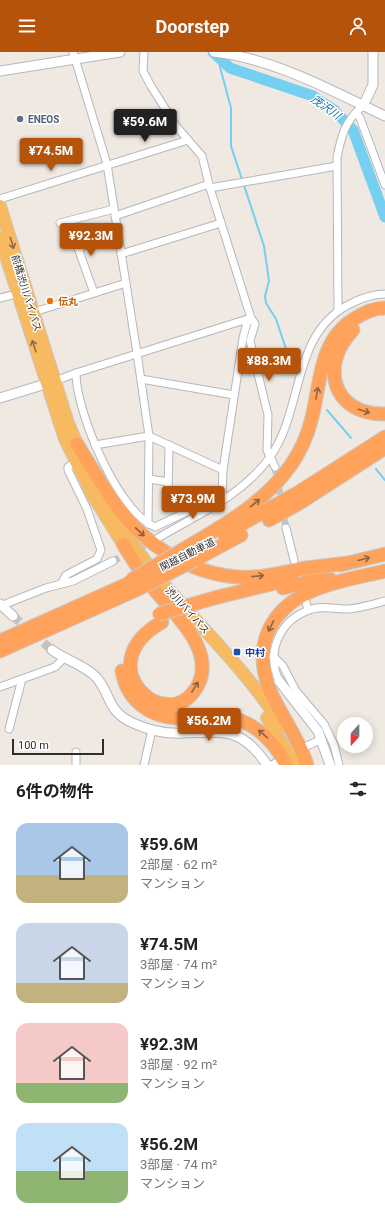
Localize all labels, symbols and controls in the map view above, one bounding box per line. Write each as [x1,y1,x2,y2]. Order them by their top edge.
icon: menu [16,15,38,37]
icon: person [347,15,369,37]
text: Doorstep [156,16,229,37]
water label: 茂沢川 [308,93,344,123]
pin: ¥59.6M [112,109,178,143]
marker: ENEOS [15,114,25,124]
place label: ENEOS [28,114,59,125]
text: ¥59.6M [123,114,167,129]
pin: ¥74.5M [18,138,84,172]
text: ¥74.5M [29,143,73,158]
pin: ¥92.3M [58,223,124,257]
text: ¥92.3M [69,228,113,243]
one-way arrow [8,237,16,249]
street label: 前橋渋川バイパス [10,253,43,333]
marker: 伝丸 [45,296,55,306]
place label: 伝丸 [58,296,78,307]
one-way arrow [30,340,37,353]
pin: ¥88.3M [236,348,302,382]
text: ¥88.3M [247,353,291,368]
one-way arrow [313,386,321,399]
one-way arrow [358,408,371,415]
pin: ¥73.9M [160,486,226,520]
text: ¥73.9M [171,491,215,506]
one-way arrow [250,498,260,507]
one-way arrow [135,527,145,537]
street label: 関越自動車道 [158,536,216,573]
one-way arrow [358,555,371,562]
one-way arrow [251,572,264,580]
street label: 渋川バイパス [164,584,212,636]
one-way arrow [267,620,274,632]
marker: 中村 [232,647,242,657]
place label: 中村 [245,647,265,658]
one-way arrow [191,682,200,693]
pin: ¥56.2M [176,708,242,742]
text: ¥56.2M [187,713,231,728]
north arrow [337,717,373,753]
map controls [337,717,373,753]
one-way arrow [258,730,268,739]
scale bar [12,737,104,756]
text: 100 m [18,739,49,752]
icon: filters [347,778,369,800]
text: 6件の物件 [16,781,94,801]
text: ¥59.6M [140,834,198,854]
icon: home [48,839,96,887]
text: 2部屋 · 62 m² [140,857,217,872]
text: マンション [140,876,205,891]
text: ¥74.5M [140,934,198,954]
icon: home [48,939,96,987]
text: 3部屋 · 74 m² [140,957,217,972]
text: マンション [140,976,205,991]
text: ¥92.3M [140,1034,198,1054]
icon: home [48,1039,96,1087]
text: 3部屋 · 92 m² [140,1057,217,1072]
text: マンション [140,1076,205,1091]
text: ¥56.2M [140,1134,198,1154]
icon: home [48,1139,96,1187]
text: 3部屋 · 74 m² [140,1157,217,1172]
text: マンション [140,1176,205,1191]

